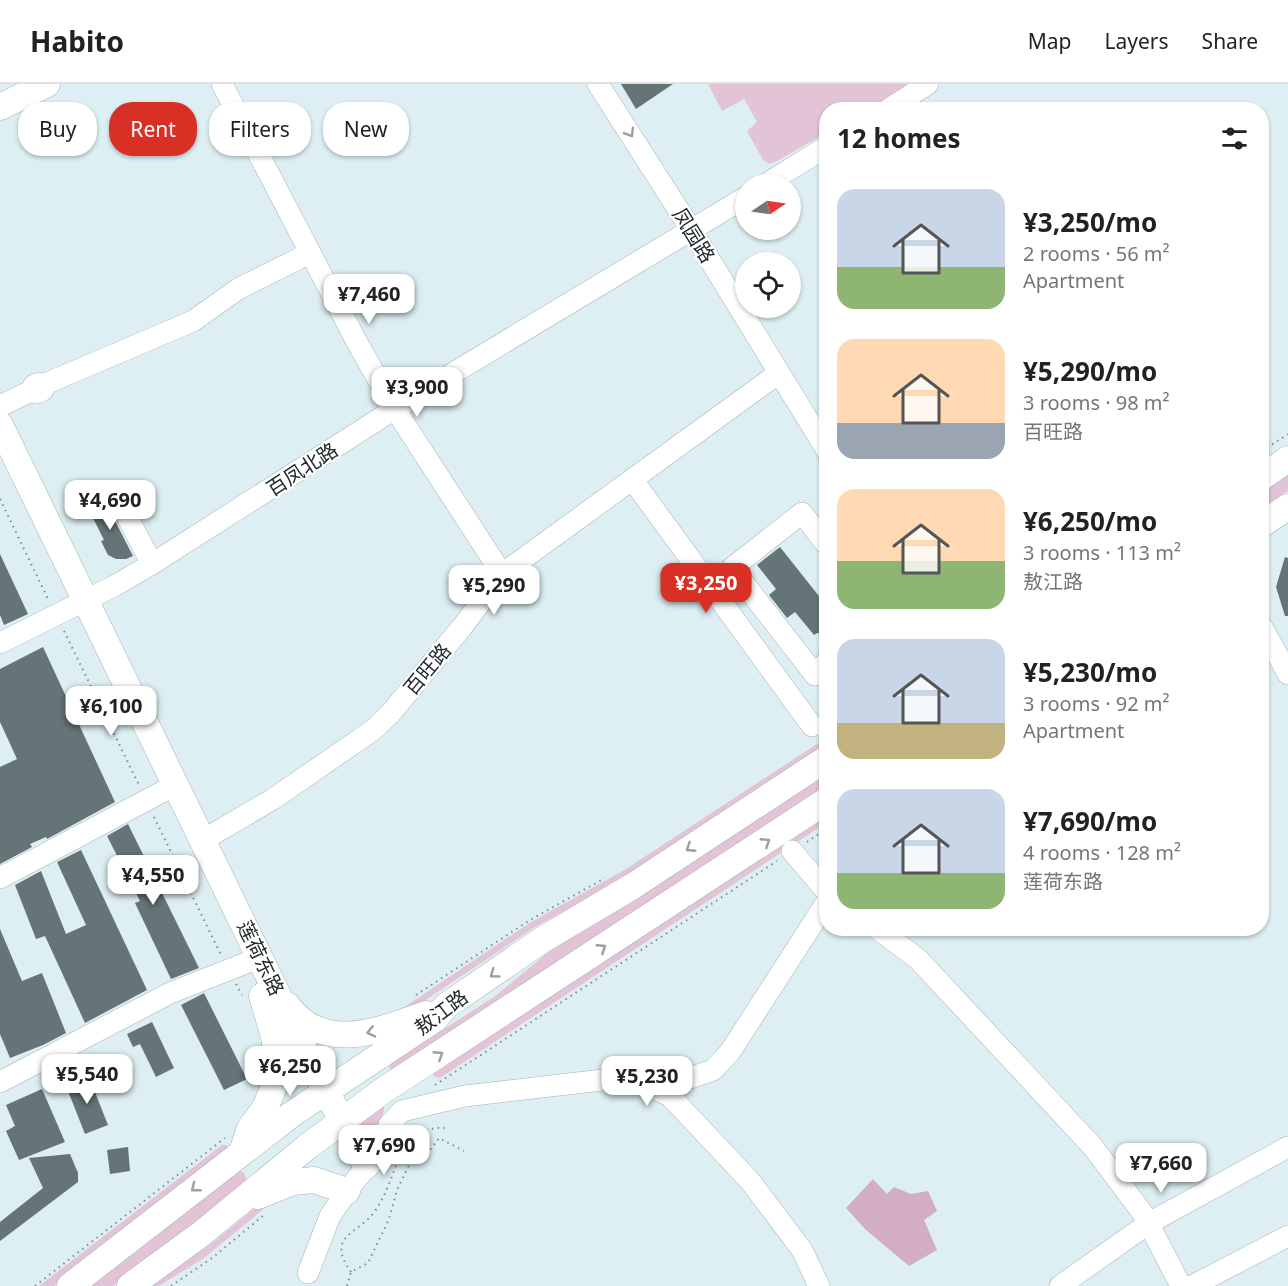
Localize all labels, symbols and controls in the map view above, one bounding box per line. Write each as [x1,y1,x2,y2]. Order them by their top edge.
text: Habito [30,22,124,60]
text: Map [1028,27,1072,55]
text: Layers [1105,27,1169,55]
text: Share [1202,27,1258,55]
chip: Buy [18,102,97,156]
chip: Rent [109,102,197,156]
chip: Filters [209,102,311,156]
chip: New [323,102,409,156]
text: 12 homes [837,120,961,156]
icon: filters [1218,122,1251,155]
one-way arrow [622,127,634,137]
north arrow [735,174,801,240]
map controls [735,174,801,318]
street label: 凤园路 [667,202,721,268]
text: ¥3,250/mo [1023,204,1157,240]
icon: home [885,213,957,285]
text: 2 rooms · 56 m² [1023,240,1170,267]
button: locate [735,252,801,318]
text: Apartment [1023,267,1124,294]
pin: ¥7,460 [320,274,418,325]
text: ¥7,460 [338,280,400,307]
text: ¥5,290/mo [1023,353,1157,389]
icon: home [885,363,957,435]
pin: ¥3,900 [368,367,466,418]
text: ¥3,900 [386,373,448,400]
text: 3 rooms · 98 m² [1023,389,1170,416]
text: 百旺路 [1023,418,1083,445]
street label: 百凤北路 [261,436,343,502]
pin: ¥4,690 [61,480,159,531]
text: ¥4,690 [79,486,141,513]
text: ¥6,250/mo [1023,503,1157,539]
icon: home [885,513,957,585]
text: 3 rooms · 113 m² [1023,539,1181,566]
pin: ¥3,250 [657,563,755,614]
pin: ¥5,290 [445,565,543,616]
text: 敖江路 [1023,568,1083,595]
text: ¥3,250 [675,569,737,596]
text: ¥5,290 [463,571,525,598]
street label: 百旺路 [397,637,457,701]
text: ¥5,230/mo [1023,654,1157,690]
icon: home [885,663,957,735]
pin: ¥6,100 [62,686,160,737]
text: 3 rooms · 92 m² [1023,690,1170,717]
text: ¥6,100 [80,692,142,719]
text: Apartment [1023,717,1124,744]
text: ¥7,690/mo [1023,803,1157,839]
icon: home [885,813,957,885]
one-way arrow [759,838,770,849]
text: 4 rooms · 128 m² [1023,839,1181,866]
one-way arrow [685,841,696,852]
pin: ¥4,550 [104,855,202,906]
text: ¥4,550 [122,861,184,888]
text: 莲荷东路 [1023,868,1103,895]
street label: 莲荷东路 [231,916,291,1000]
one-way arrow [596,944,606,956]
one-way arrow [490,967,501,978]
street label: 敖江路 [409,983,473,1041]
one-way arrow [366,1025,376,1038]
pin: ¥6,250 [241,1046,339,1097]
one-way arrow [432,1051,443,1062]
text: ¥6,250 [259,1052,321,1079]
pin: ¥5,540 [38,1054,136,1105]
pin: ¥5,230 [598,1056,696,1107]
text: ¥5,540 [56,1060,118,1087]
text: ¥5,230 [616,1062,678,1089]
pin: ¥7,690 [335,1125,433,1176]
text: ¥7,690 [353,1131,415,1158]
pin: ¥7,660 [1112,1143,1210,1194]
text: ¥7,660 [1130,1149,1192,1176]
one-way arrow [191,1181,202,1192]

